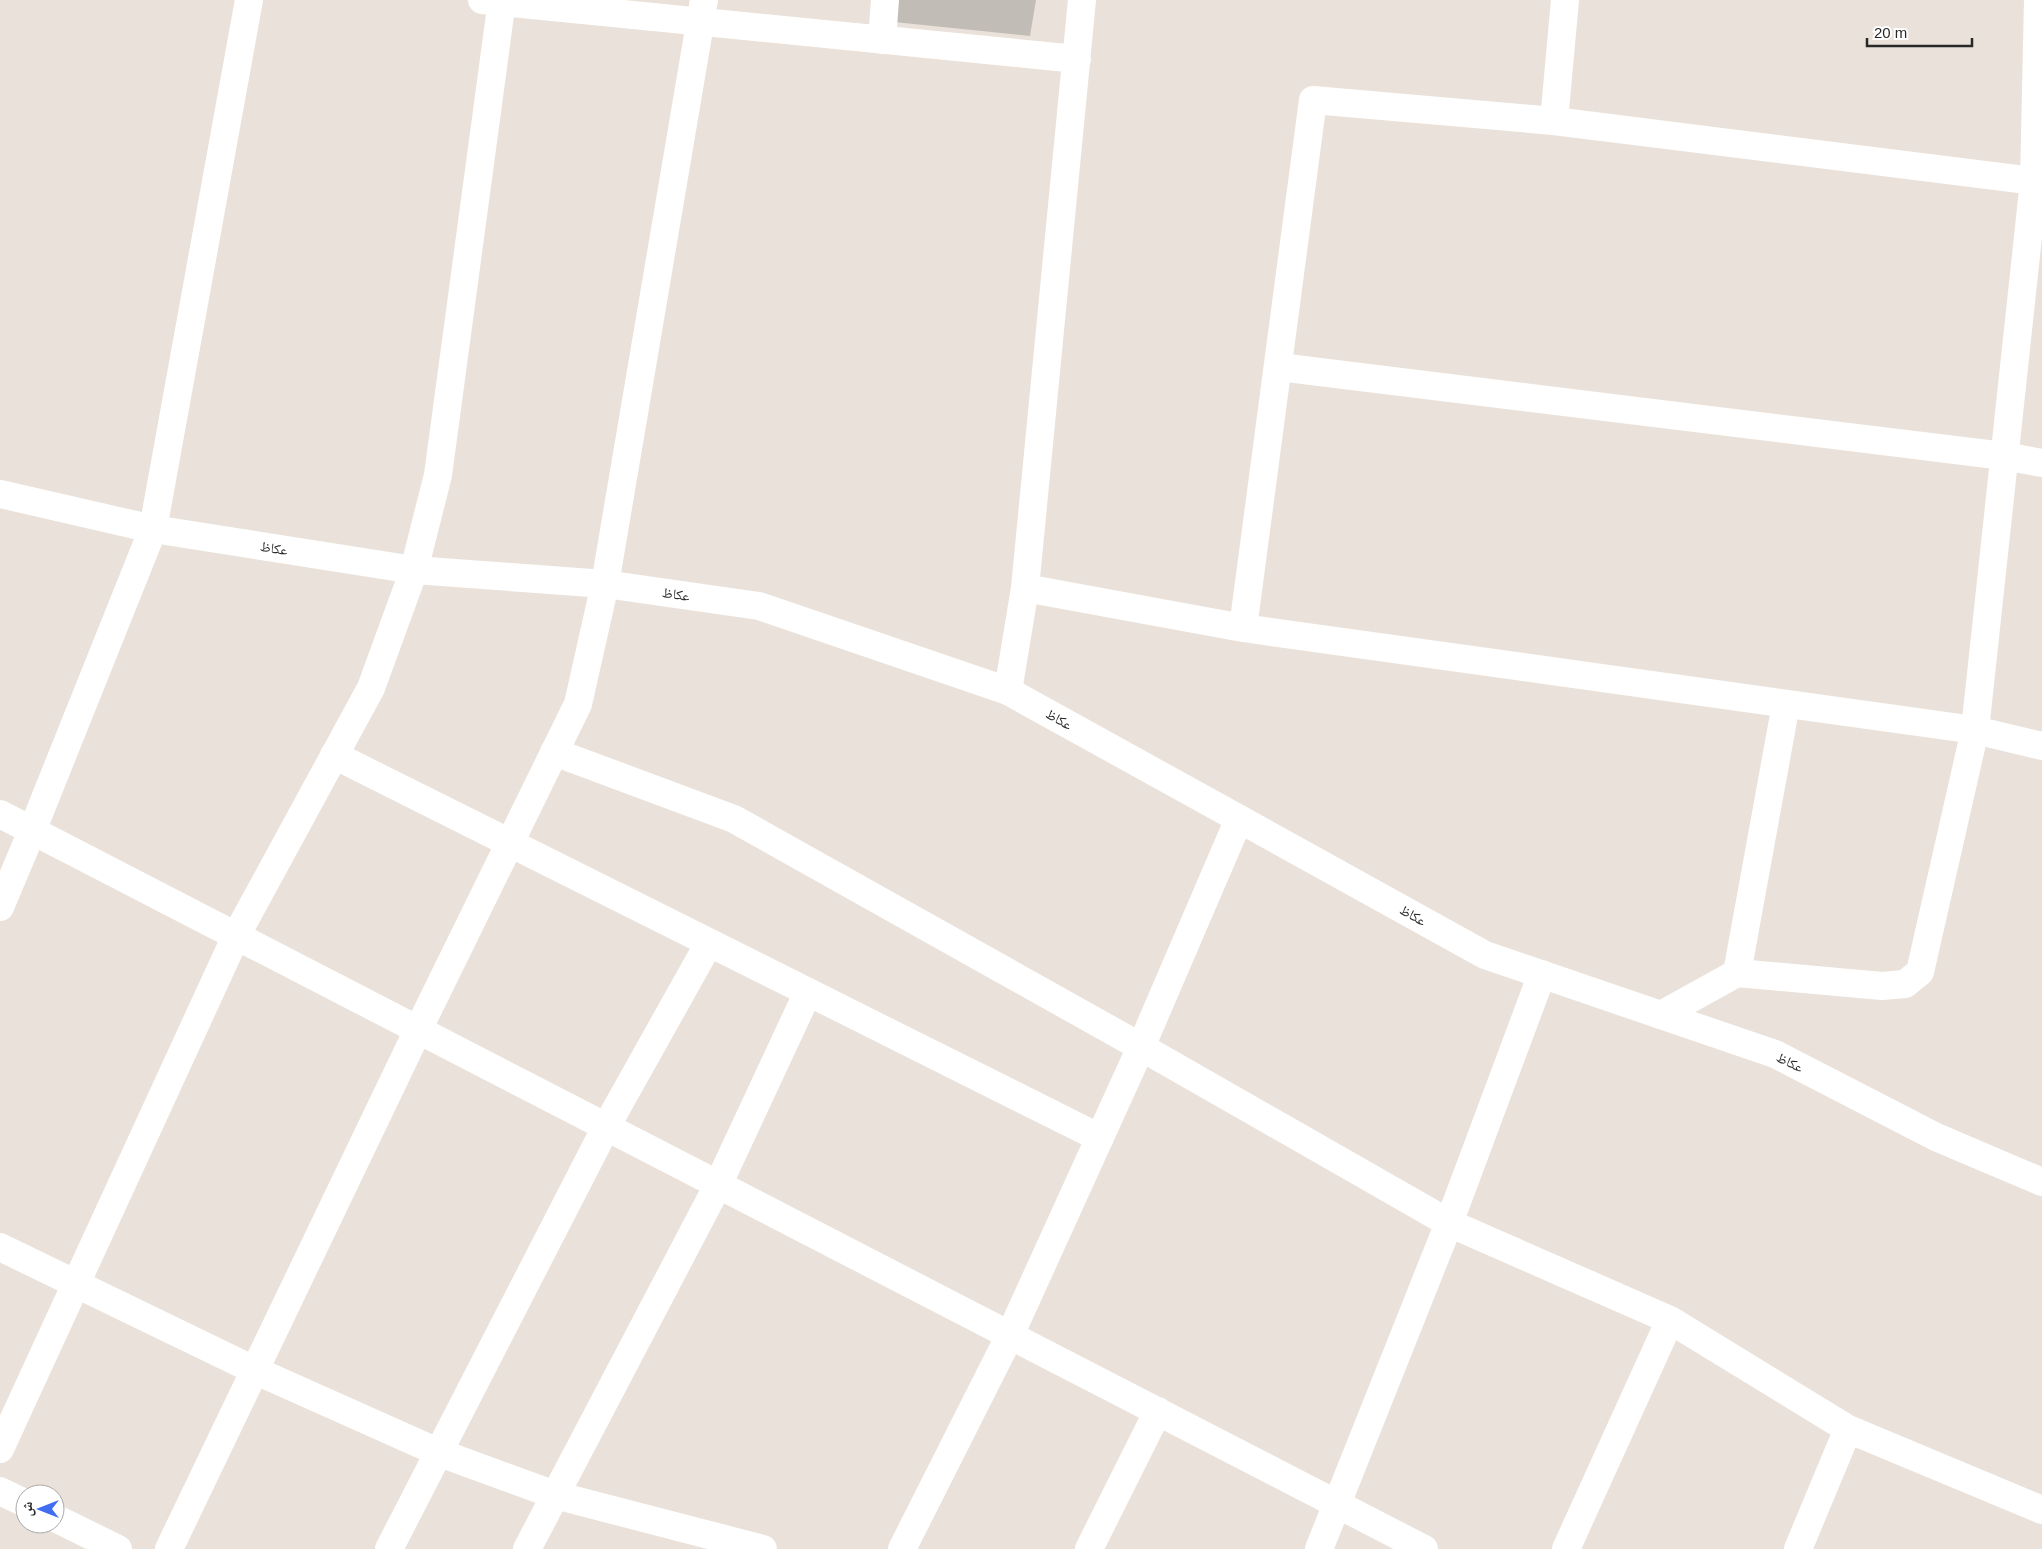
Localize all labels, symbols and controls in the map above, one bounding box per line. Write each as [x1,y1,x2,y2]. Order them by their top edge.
scale bar [1867,15,1972,47]
text: 20 m [1874,24,1907,41]
street label: عكاظ [259,538,289,558]
street label: عكاظ [661,584,691,604]
street label: عكاظ [1043,705,1075,733]
street label: عكاظ [1397,901,1429,929]
street label: عكاظ [1774,1049,1806,1075]
north arrow [15,1484,65,1534]
text: ش [19,1501,36,1516]

